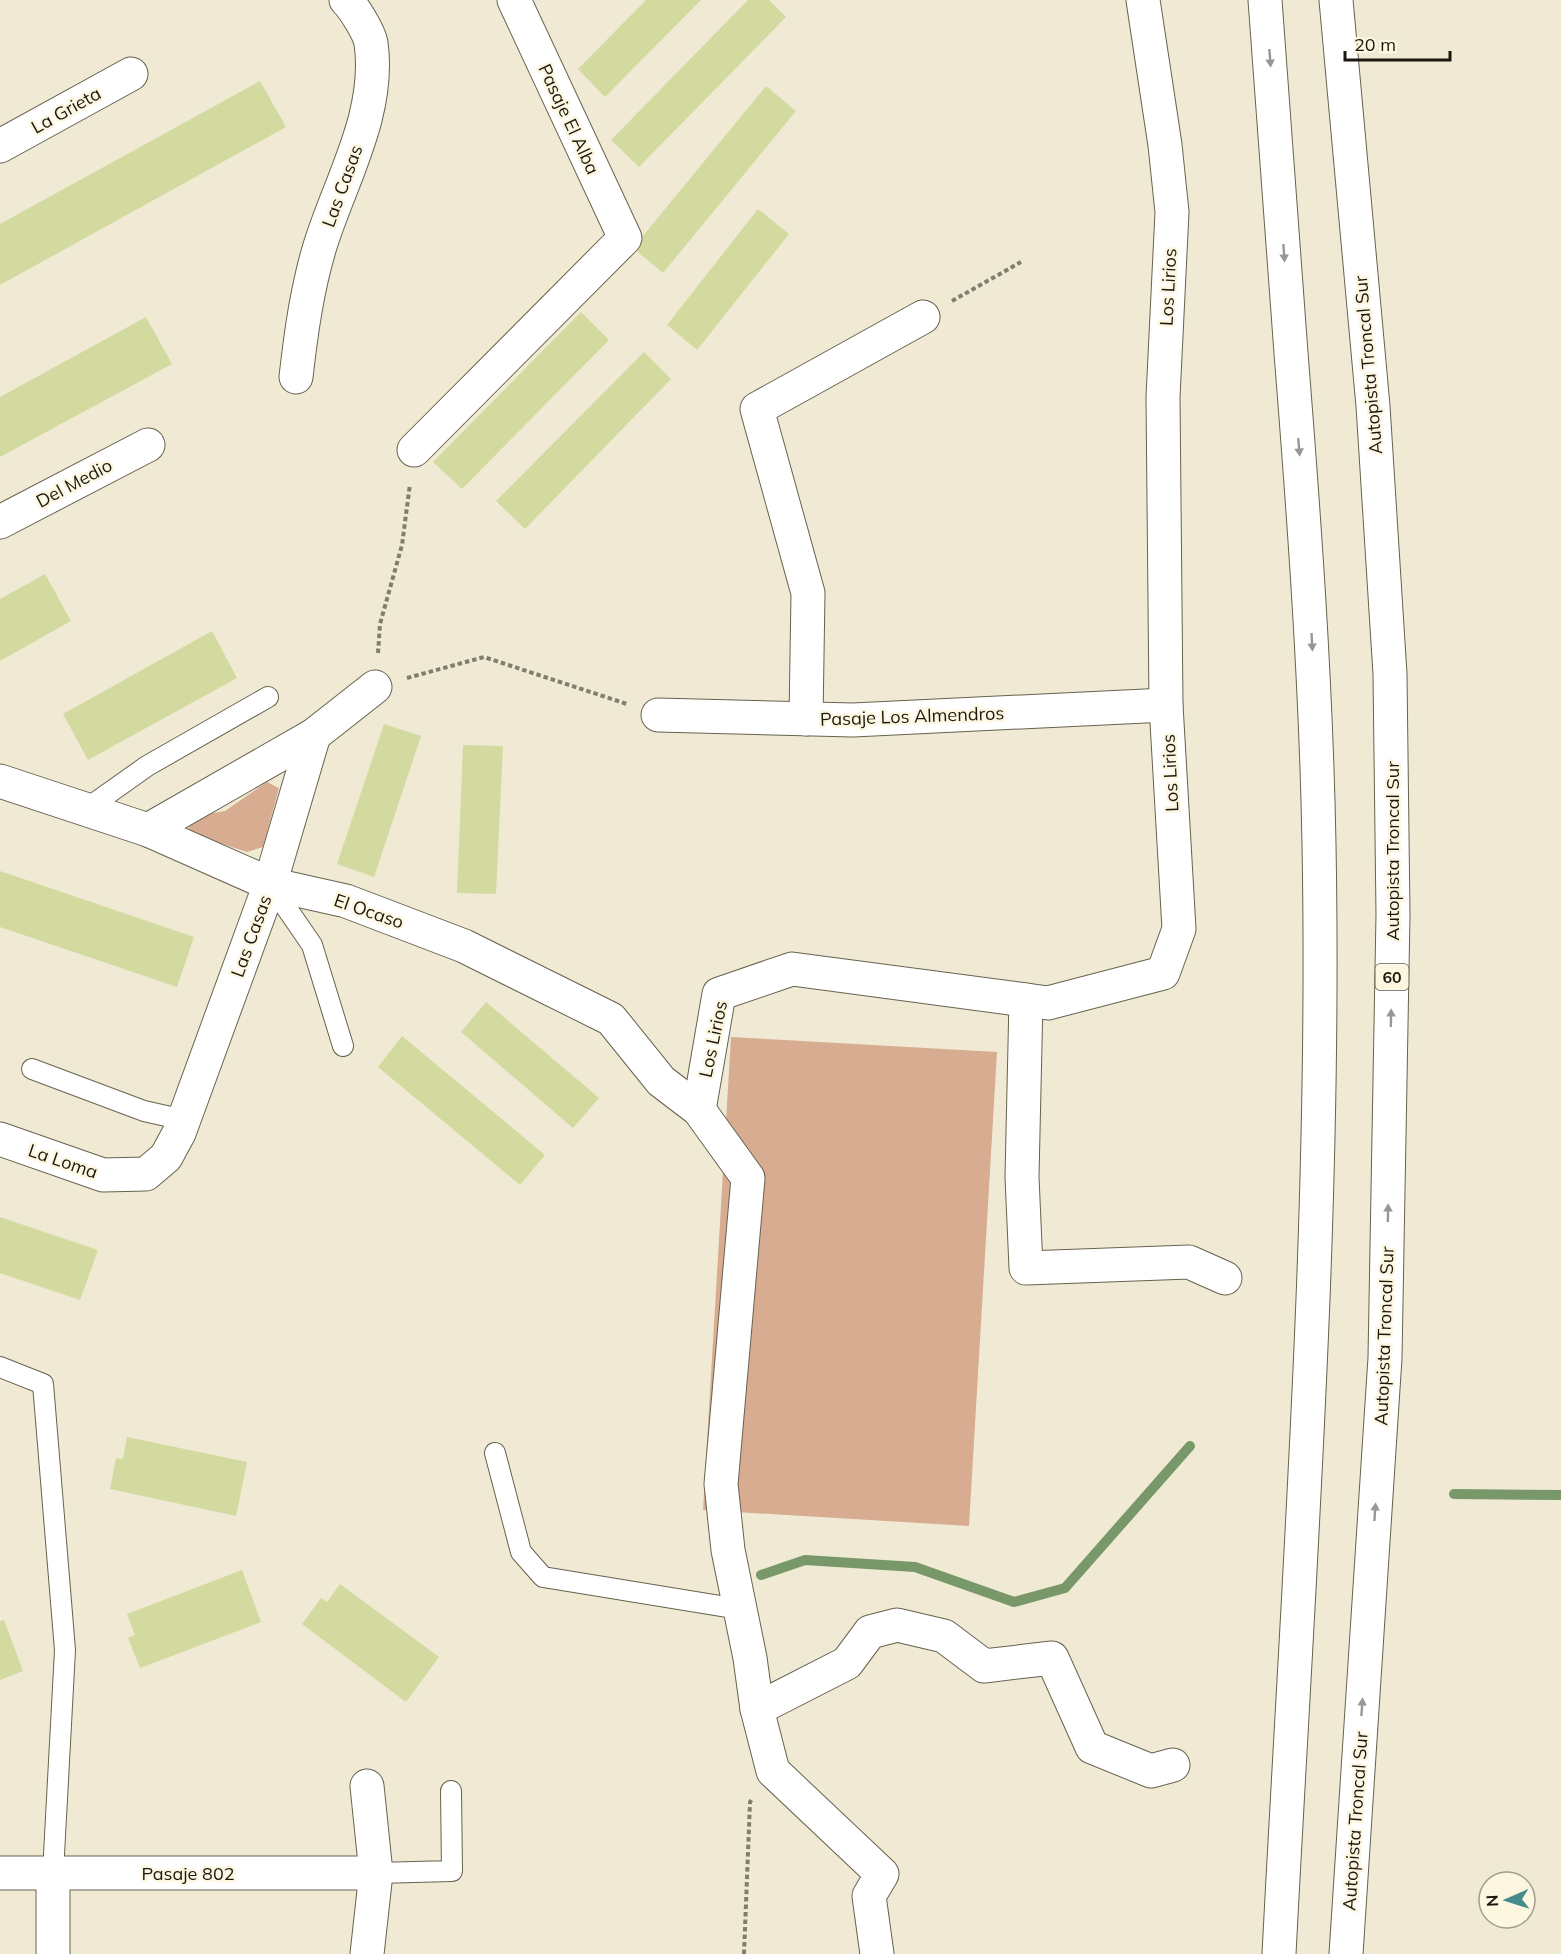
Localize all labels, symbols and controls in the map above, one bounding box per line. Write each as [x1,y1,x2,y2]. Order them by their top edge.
scale bar [1345,24,1450,62]
text: 20 m [1354,33,1396,56]
one-way arrow [1265,49,1274,68]
street label: Pasaje El Alba [533,60,605,178]
street label: La Grieta [27,81,105,139]
street label: Las Casas [317,142,367,230]
one-way arrow [1279,243,1289,262]
street label: Los Lirios [1154,248,1182,326]
street label: Autopista Troncal Sur [1349,274,1387,455]
one-way arrow [1294,438,1304,457]
street label: Del Medio [32,453,116,513]
one-way arrow [1307,632,1316,651]
street label: Pasaje Los Almendros [820,701,1005,731]
street label: Los Lirios [1156,734,1184,812]
street label: Autopista Troncal Sur [1381,761,1404,941]
street label: El Ocaso [331,888,407,934]
street label: Las Casas [226,892,276,980]
road number: 60 [1376,964,1408,990]
street label: Los Lirios [694,999,732,1079]
one-way arrow [1387,1008,1396,1027]
street label: La Loma [25,1138,101,1184]
one-way arrow [1383,1203,1393,1222]
street label: Autopista Troncal Sur [1369,1246,1399,1426]
one-way arrow [1370,1503,1380,1522]
one-way arrow [1357,1698,1367,1717]
street label: Autopista Troncal Sur [1337,1730,1373,1911]
street label: Pasaje 802 [142,1862,235,1885]
north arrow [1477,1870,1537,1930]
text: N [1482,1894,1502,1907]

